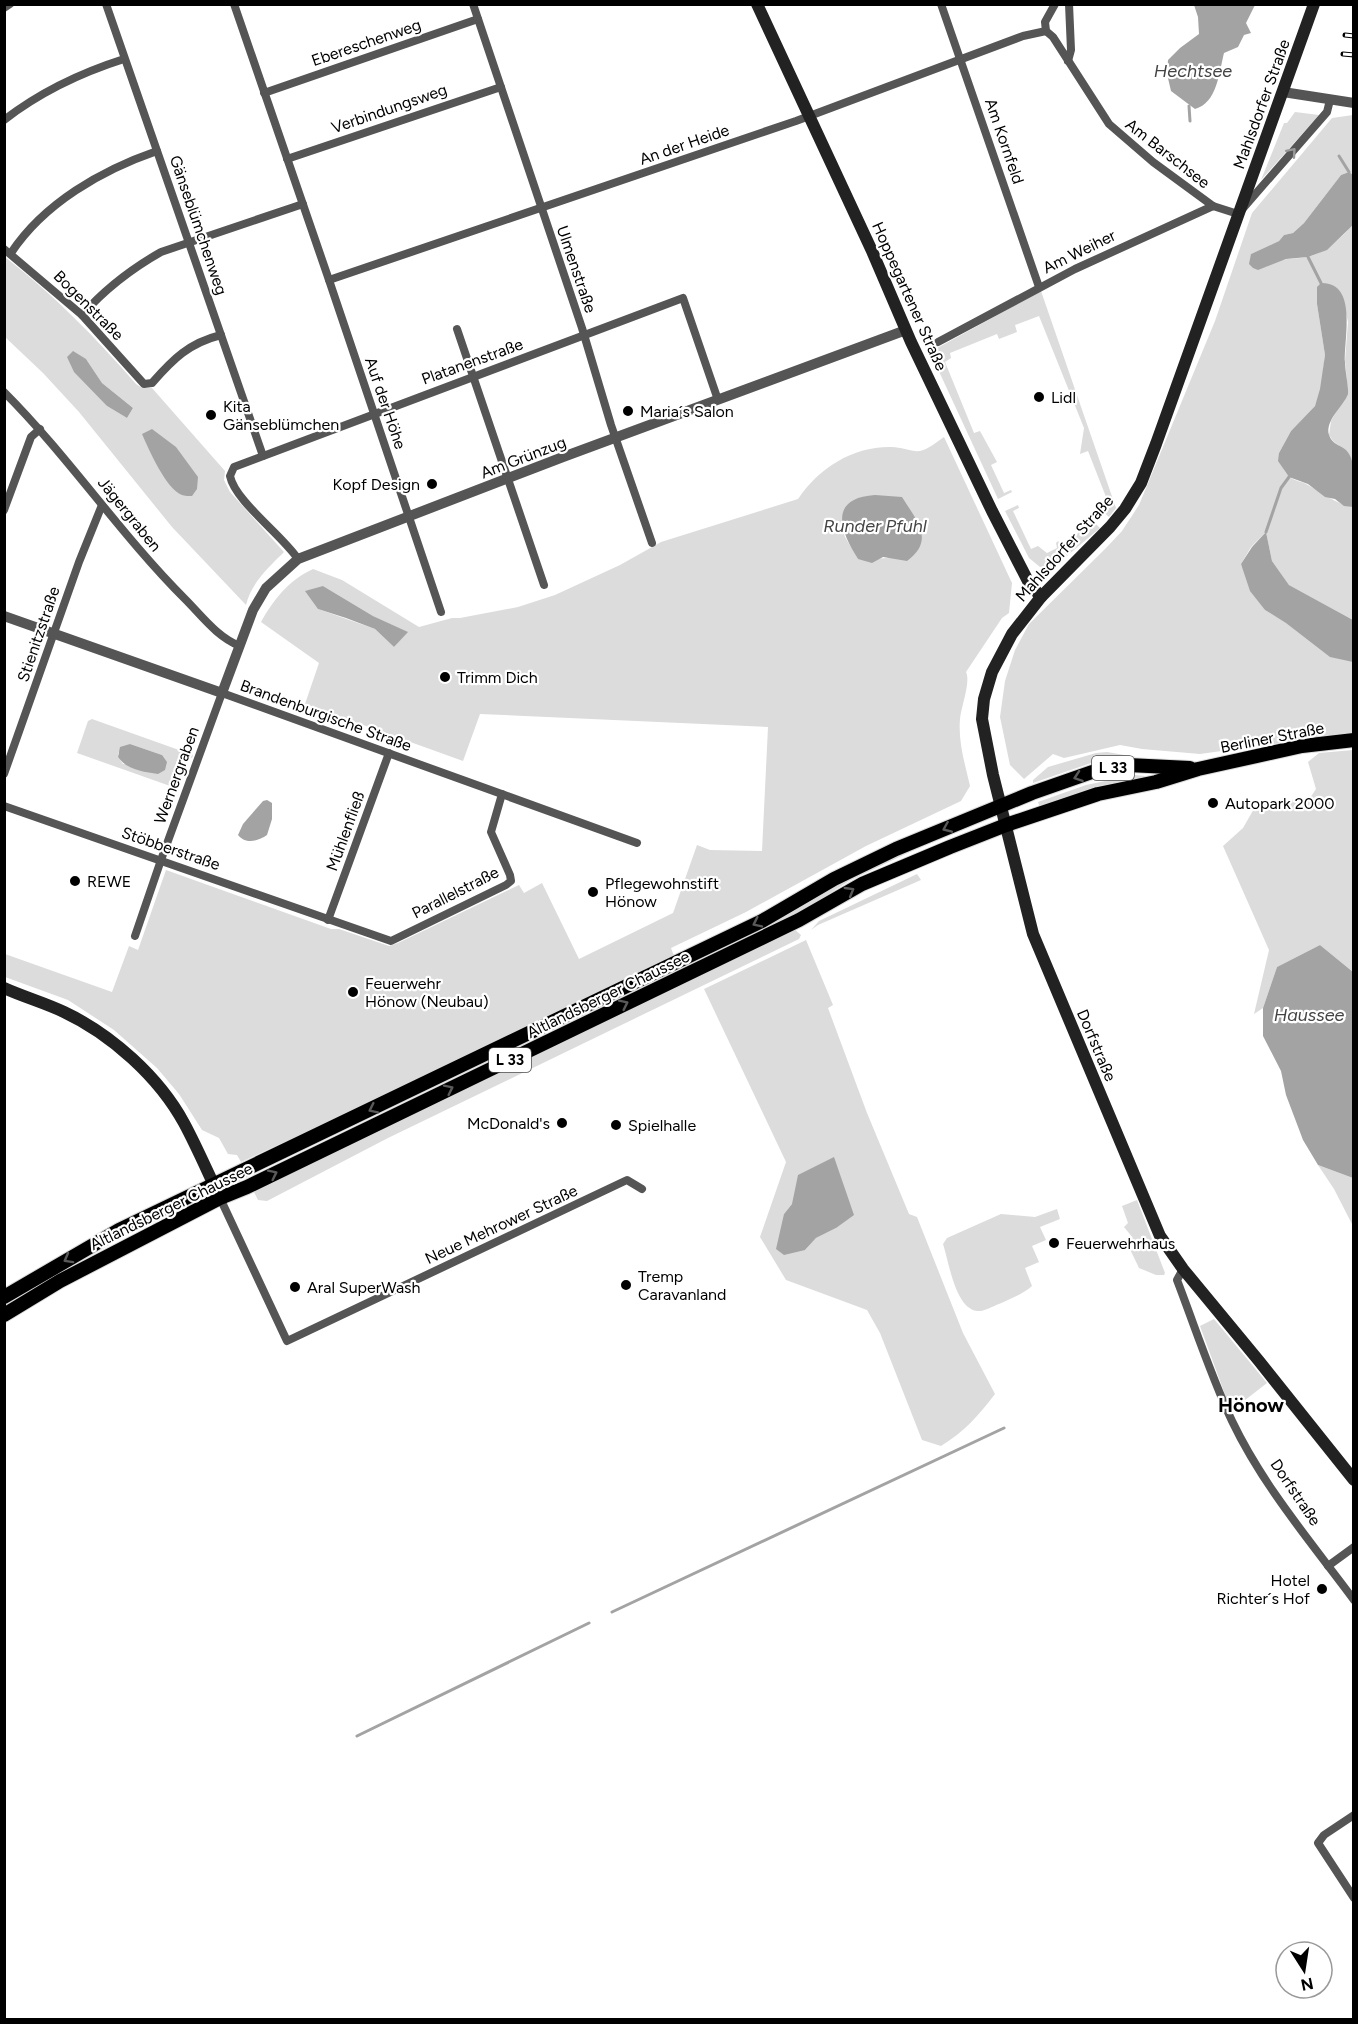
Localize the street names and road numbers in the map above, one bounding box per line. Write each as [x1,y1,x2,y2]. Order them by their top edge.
street label: Ebereschenweg [309,15,424,70]
street label: Mahlsdorfer Straße [1229,36,1294,172]
street label: Verbindungsweg [329,80,450,137]
street label: Am Kornfeld [981,96,1028,186]
street label: Am Barschsee [1122,115,1214,192]
street label: An der Heide [637,120,732,169]
street label: Gänseblümchenweg [166,153,231,298]
street label: Hoppegartener Straße [868,219,951,374]
street label: Ulmenstraße [553,223,600,315]
street label: Am Weiher [1040,225,1119,277]
street label: Bogenstraße [50,266,128,344]
street label: Platanenstraße [419,334,526,389]
street label: Auf der Höhe [361,355,410,452]
street label: Am Grünzug [478,432,569,482]
street label: Jägergraben [94,473,165,555]
street label: Mahlsdorfer Straße [1012,491,1117,606]
street label: Stienitzstraße [13,584,64,684]
street label: Brandenburgische Straße [238,676,414,755]
street label: Berliner Straße [1219,718,1326,757]
street label: Wernergraben [150,724,203,826]
road number: L 33 [1092,756,1134,780]
street label: Mühlenfließ [322,789,369,874]
street label: Stöbberstraße [119,823,223,874]
street label: Parallelstraße [409,862,502,922]
street label: Altlandsberger Chaussee [524,947,693,1042]
street label: Dorfstraße [1073,1006,1120,1084]
road number: L 33 [489,1048,531,1072]
street label: Altlandsberger Chaussee [87,1159,256,1254]
street label: Neue Mehrower Straße [422,1181,581,1268]
street label: Dorfstraße [1266,1455,1325,1529]

